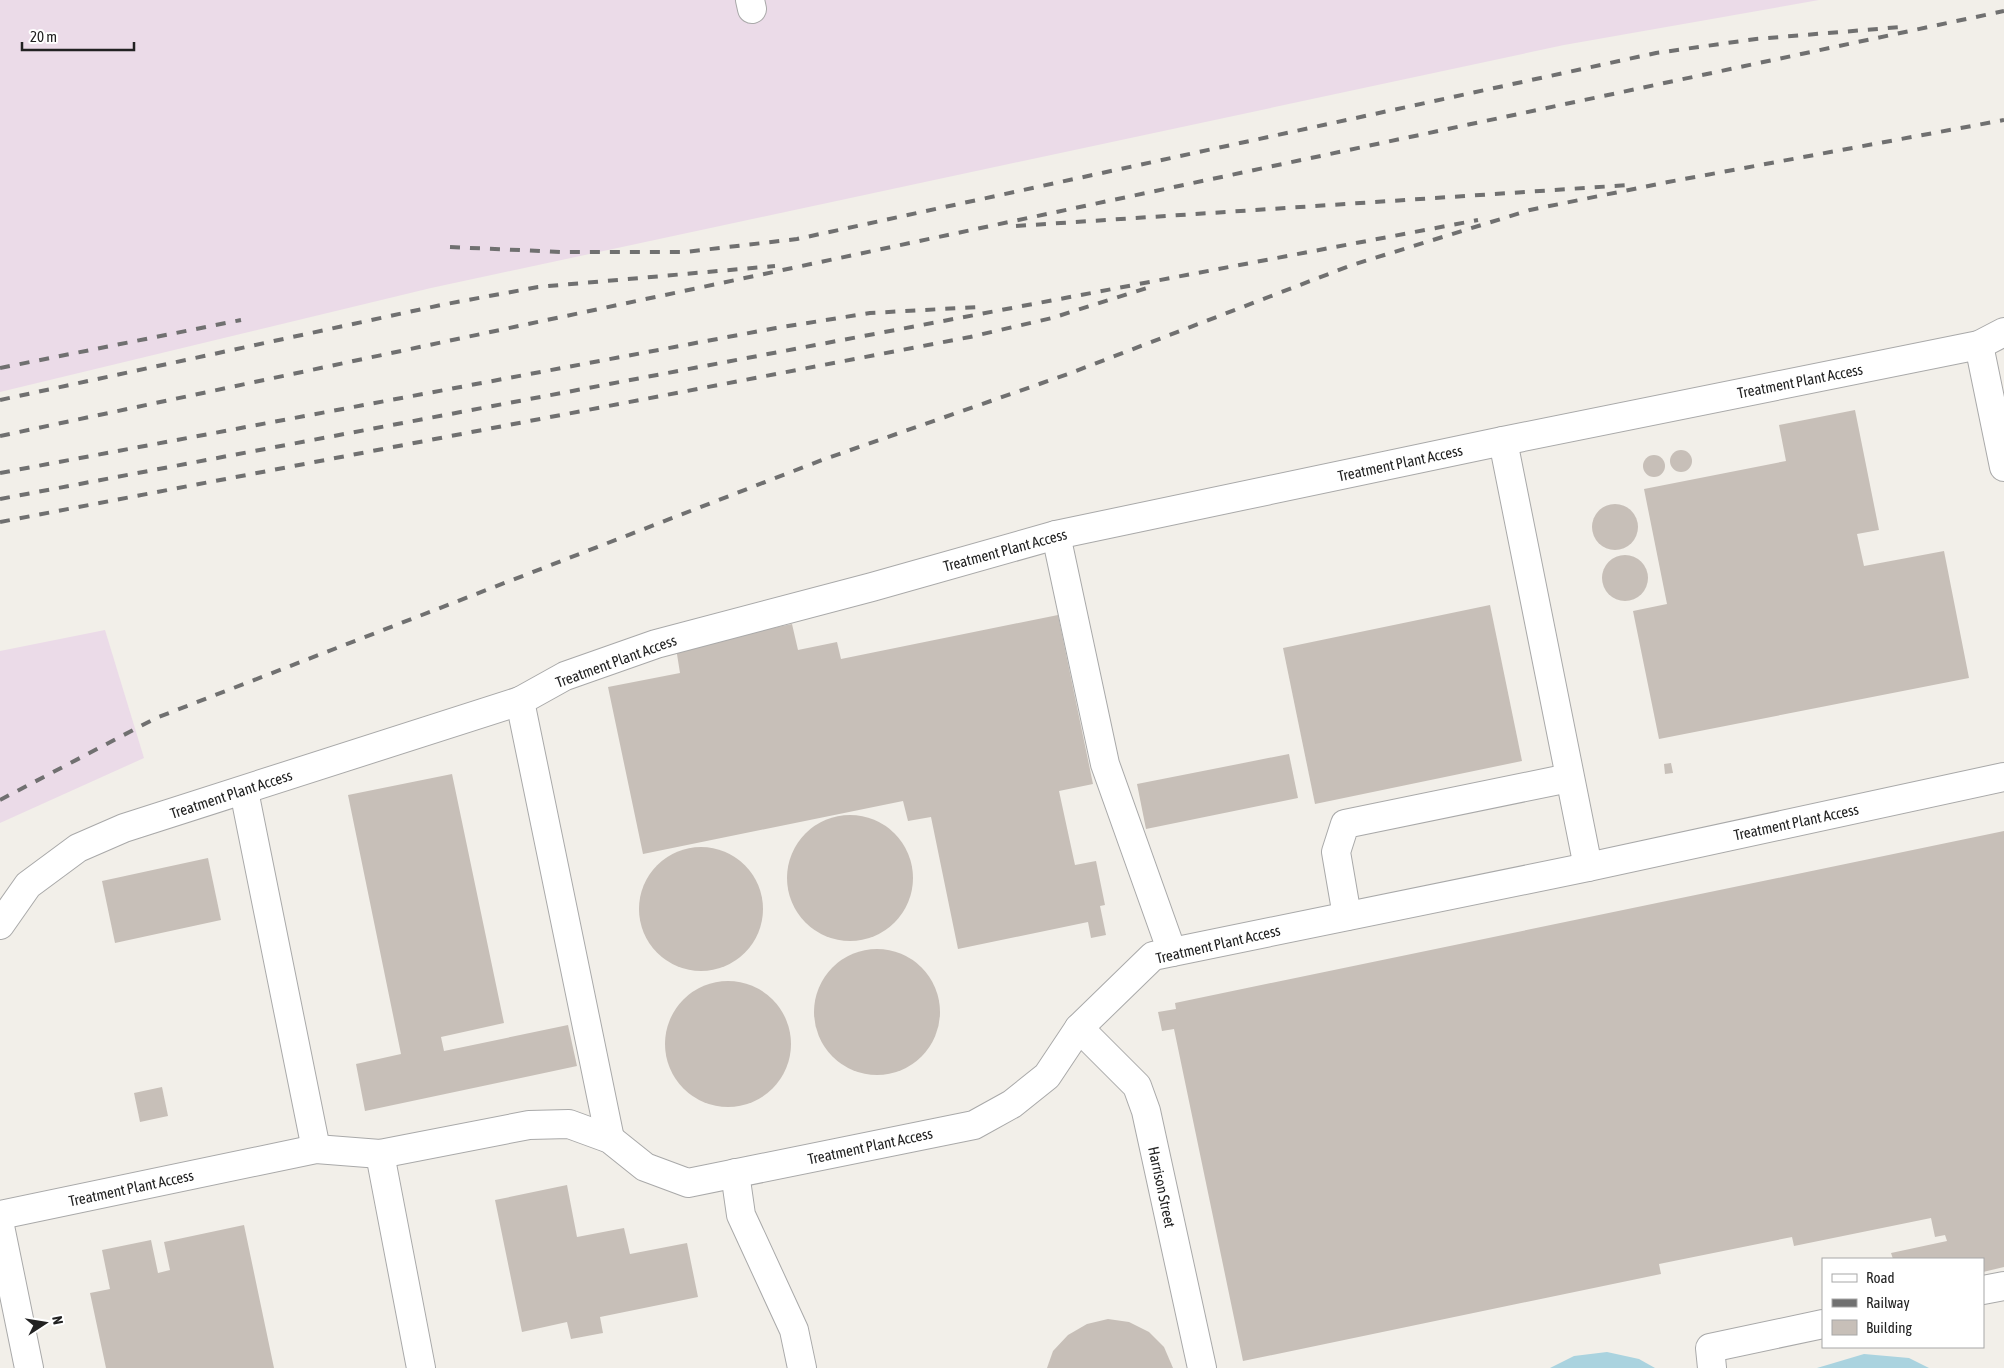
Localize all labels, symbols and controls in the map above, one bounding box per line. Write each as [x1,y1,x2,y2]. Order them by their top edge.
scale bar [22,20,135,52]
text: 20 m [30,28,57,45]
street label: Treatment Plant Access [1736,361,1864,401]
street label: Treatment Plant Access [1336,441,1464,485]
street label: Treatment Plant Access [941,525,1069,575]
street label: Treatment Plant Access [553,631,679,691]
street label: Treatment Plant Access [168,766,294,822]
street label: Treatment Plant Access [1732,800,1860,844]
street label: Treatment Plant Access [1154,921,1282,967]
street label: Treatment Plant Access [806,1124,934,1168]
street label: Harrison Street [1145,1145,1179,1229]
street label: Treatment Plant Access [67,1166,195,1210]
legend [1822,1258,1984,1348]
text: Road [1866,1269,1895,1286]
text: Railway [1866,1294,1910,1311]
north arrow [20,1298,70,1348]
text: N [49,1315,66,1326]
text: Building [1866,1319,1912,1336]

